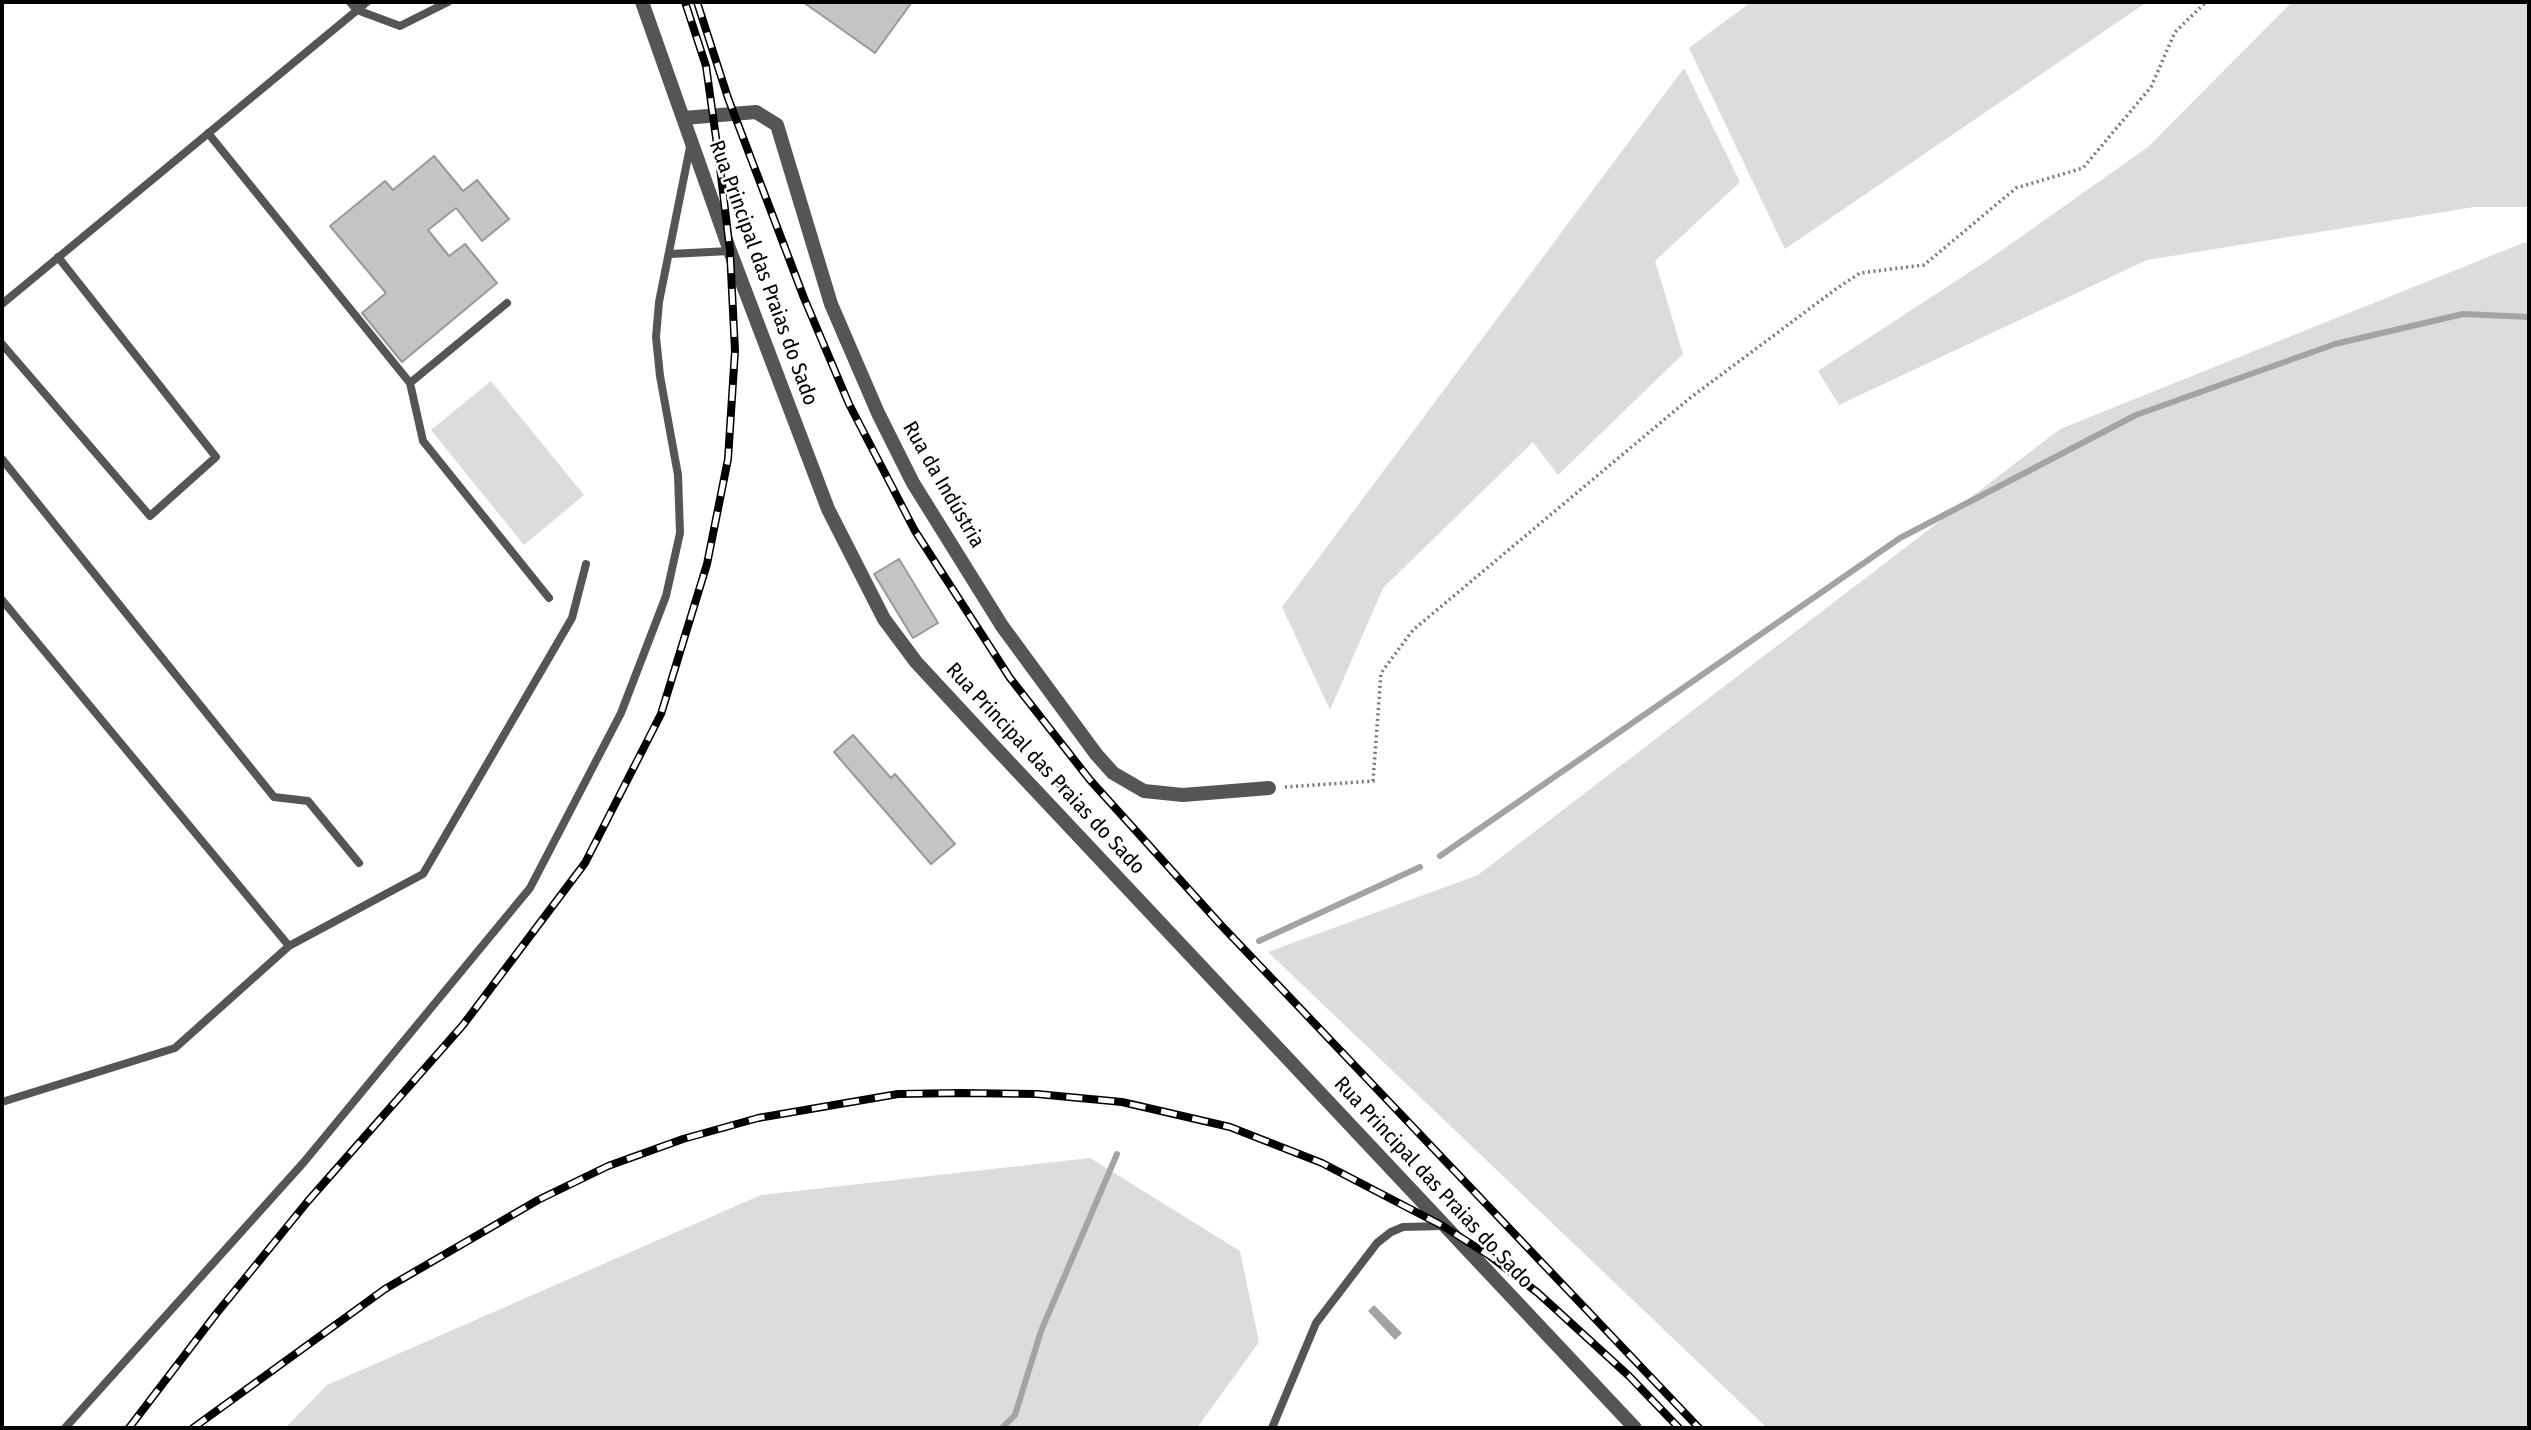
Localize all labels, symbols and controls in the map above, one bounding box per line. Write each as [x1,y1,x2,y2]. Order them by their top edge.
street label: Rua Principal das Praias do Sado [703,137,823,409]
street label: Rua da Indústria [897,417,989,553]
street label: Rua Principal das Praias do Sado [940,658,1150,880]
street label: Rua Principal das Praias do Sado [1328,1072,1538,1294]

